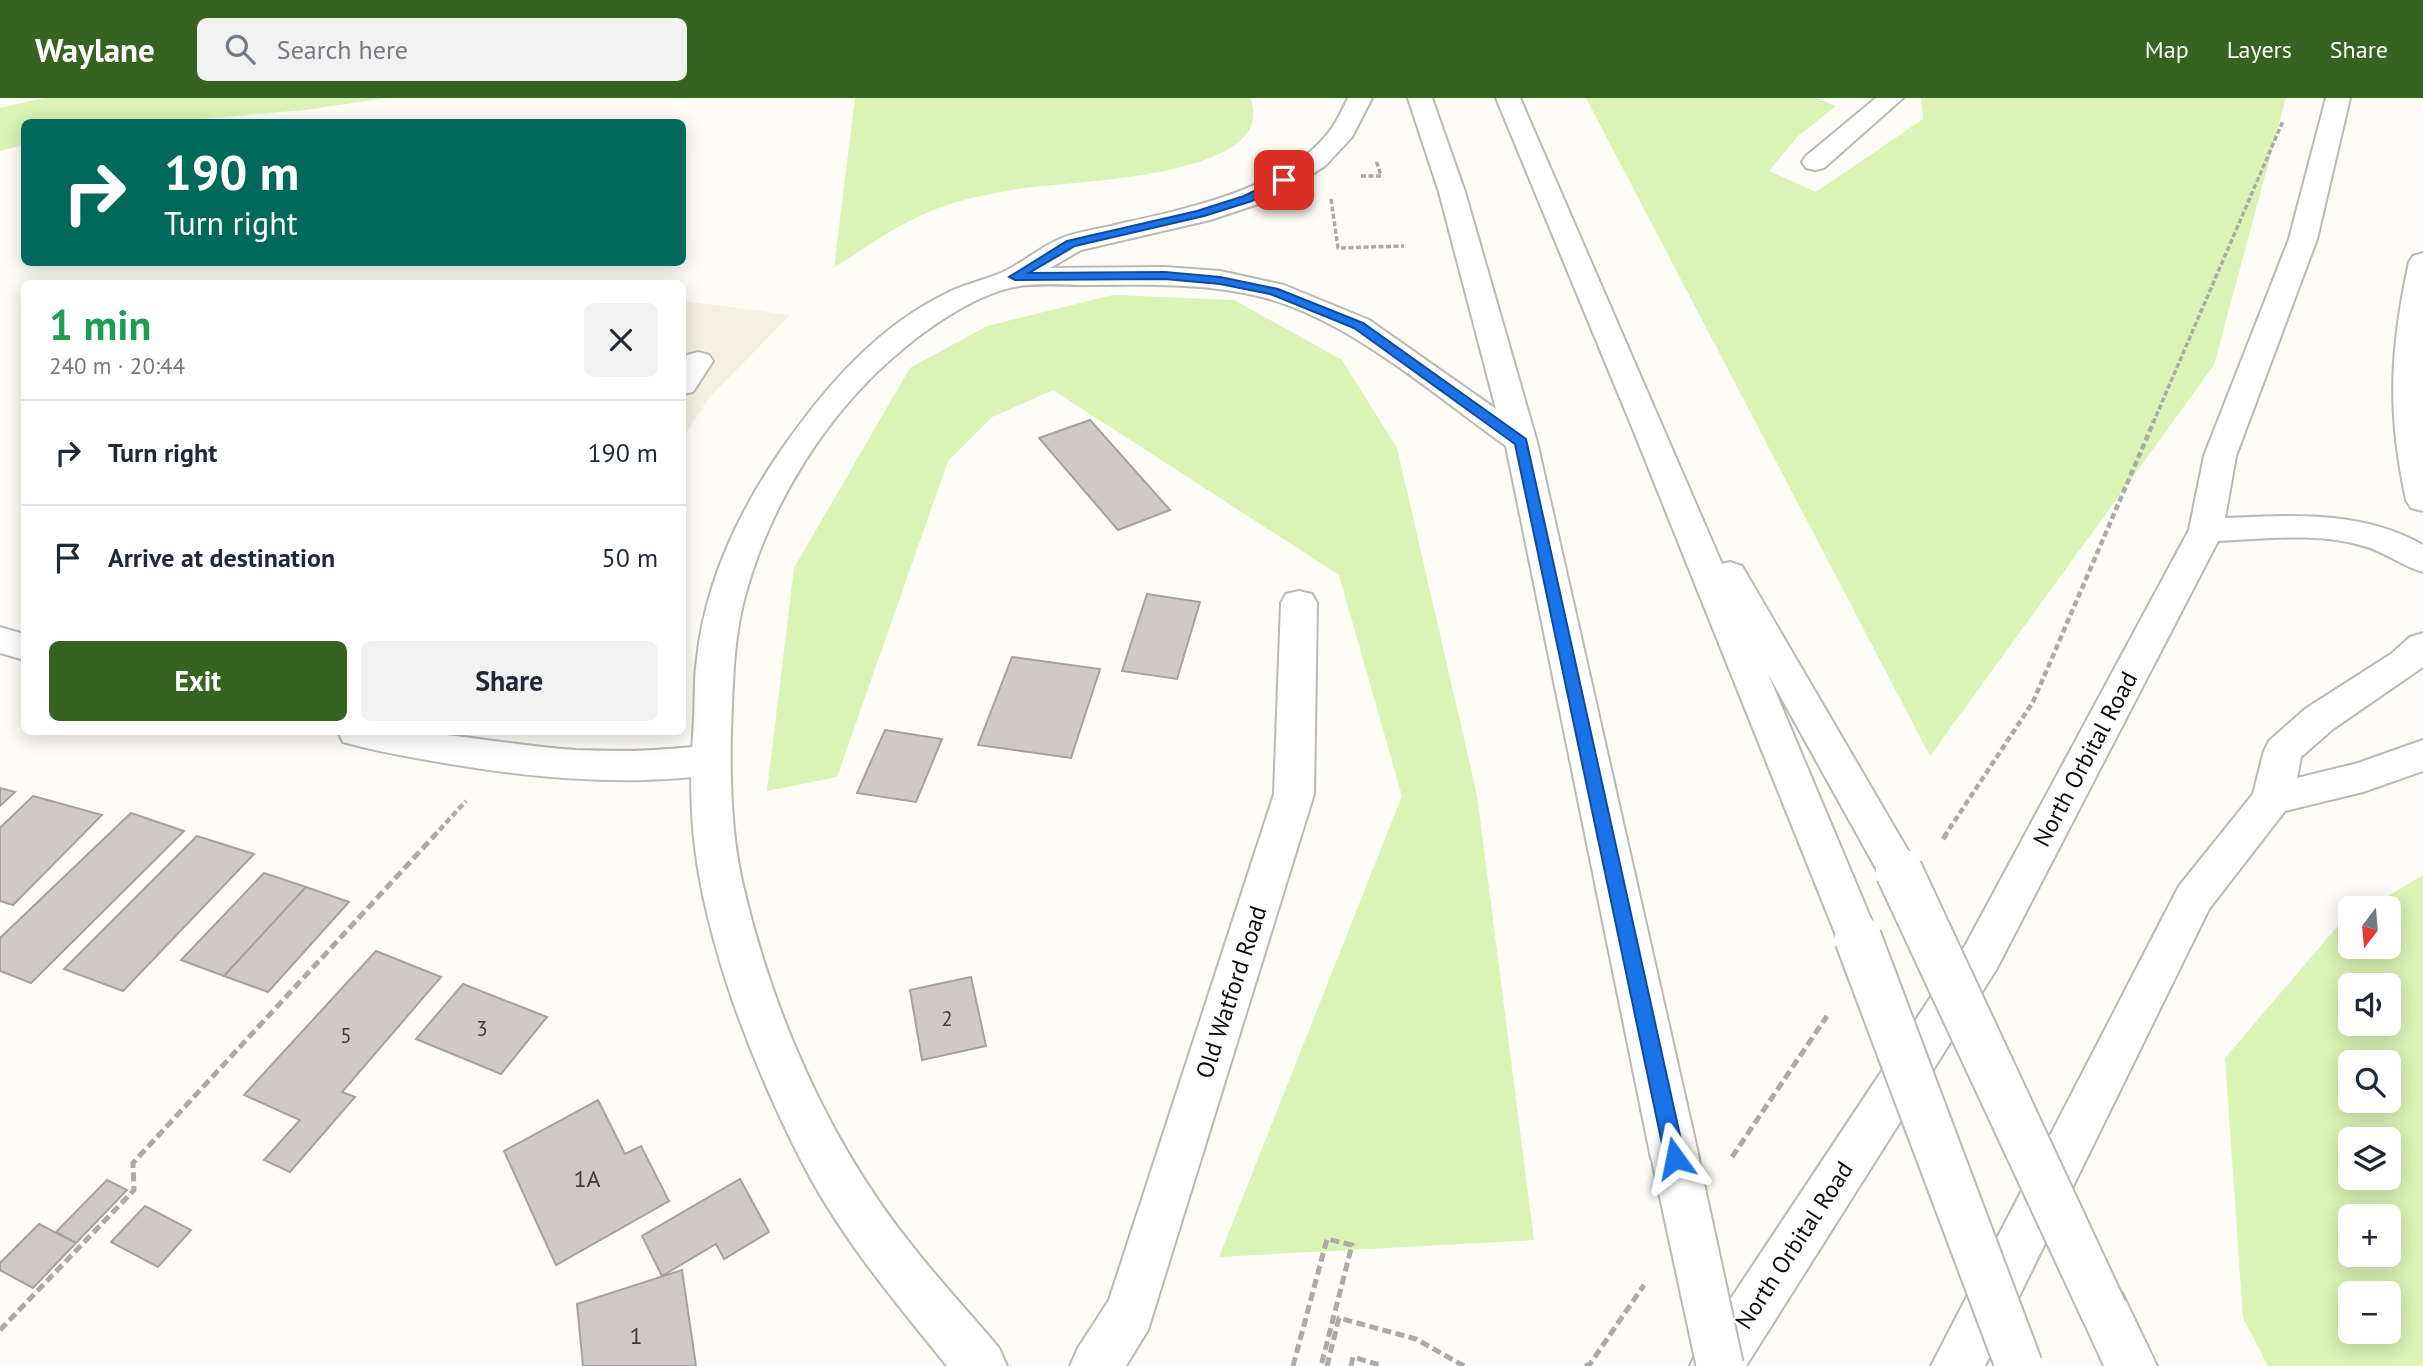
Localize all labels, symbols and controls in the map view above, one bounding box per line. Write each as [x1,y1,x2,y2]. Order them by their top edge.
search box [197,18,687,81]
text: Waylane [35,28,155,71]
icon: search [221,30,259,68]
text: Search here [277,33,408,66]
text: Map [2145,34,2189,65]
text: Layers [2227,34,2292,65]
text: Share [2330,34,2388,65]
text: 190 m [164,140,299,204]
icon: right [49,147,140,238]
pin [1254,150,1314,210]
icon: arrive [1265,161,1303,199]
text: Turn right [164,202,298,244]
text: 1 min [49,297,151,352]
button: close [584,303,658,377]
text: 240 m · 20:44 [49,351,185,380]
icon: right [49,434,87,472]
text: Turn right [108,436,217,469]
text: 190 m [587,436,658,469]
icon: arrive [49,539,87,577]
text: Arrive at destination [108,541,335,574]
text: 50 m [602,541,658,574]
button: Exit [49,641,347,721]
button: Share [361,641,658,721]
street label: North Orbital Road [2026,666,2144,852]
north arrow [2338,896,2401,959]
map controls [2338,896,2401,1344]
street label: Old Watford Road [1188,902,1274,1082]
button: sound [2338,973,2401,1036]
house number: 2 [941,1005,953,1032]
house number: 3 [476,1015,488,1042]
house number: 5 [340,1022,352,1049]
button: search [2338,1050,2401,1113]
position arrow [1638,1121,1712,1195]
button: layers [2338,1127,2401,1190]
street label: North Orbital Road [1728,1155,1860,1335]
house number: 1A [573,1163,601,1194]
button: + [2338,1204,2401,1267]
button: − [2338,1281,2401,1344]
house number: 1 [629,1320,643,1351]

